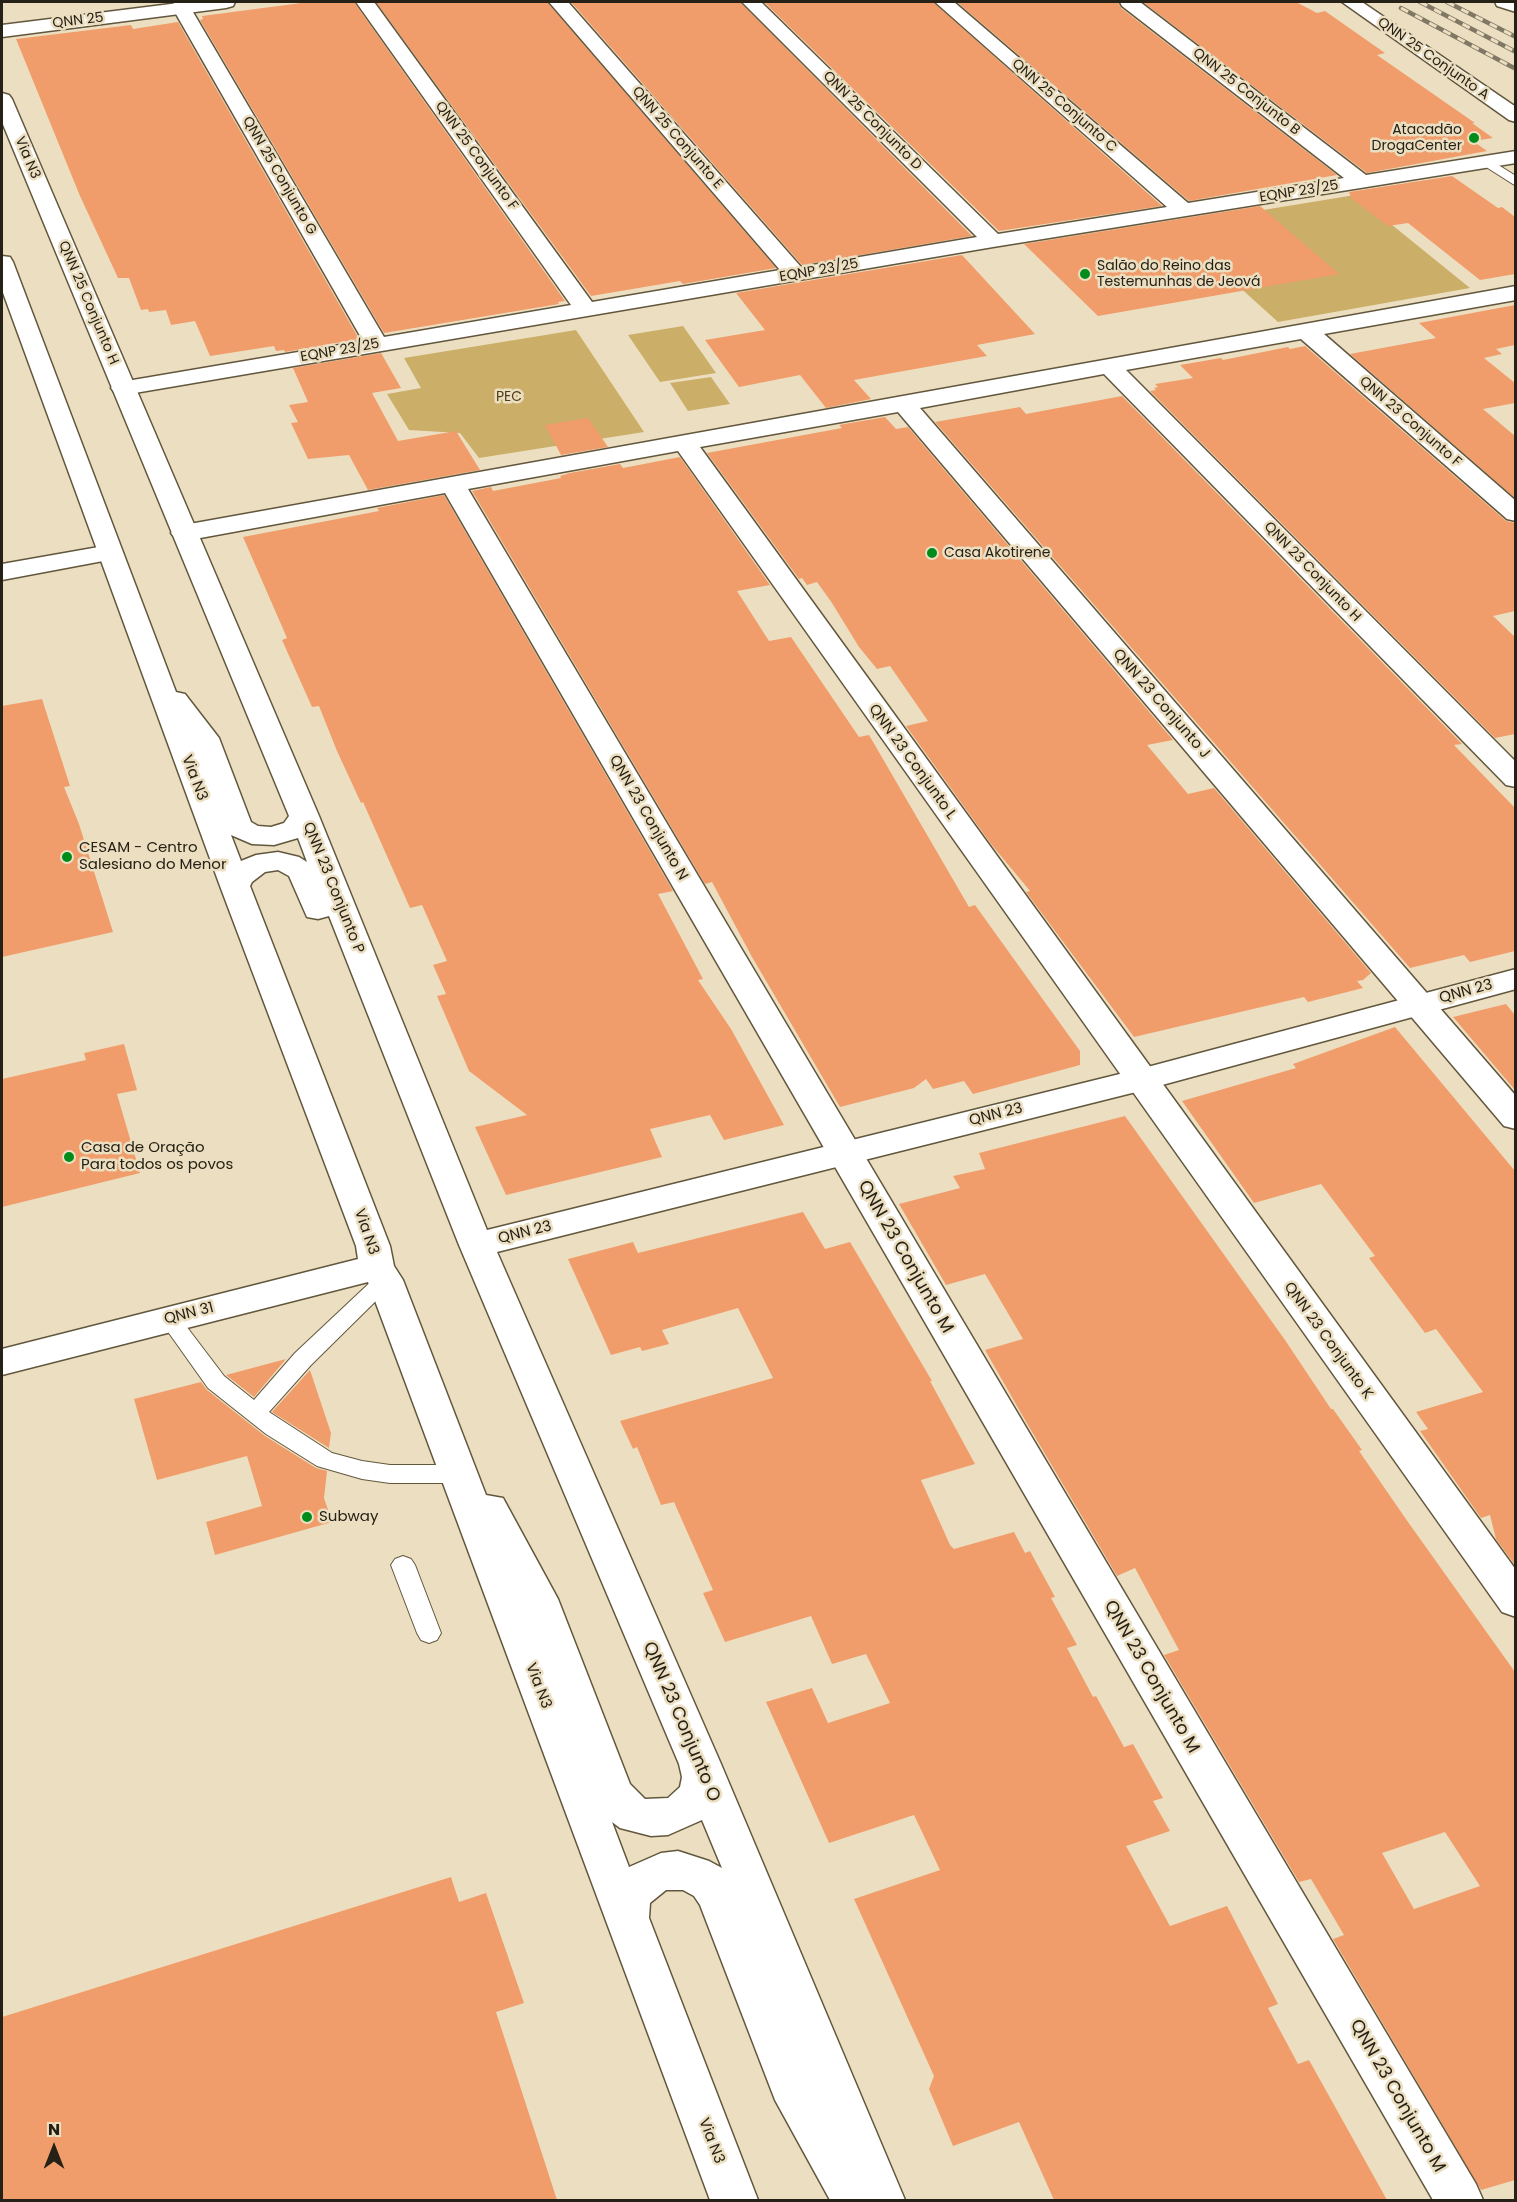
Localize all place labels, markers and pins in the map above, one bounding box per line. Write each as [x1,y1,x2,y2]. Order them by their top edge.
place label: Atacadão DrogaCenter [1372,122,1462,154]
marker: Atacadão DrogaCenter [1467,131,1481,145]
place label: Salão do Reino das Testemunhas de Jeová [1097,258,1260,290]
marker: Salão do Reino das Testemunhas de Jeová [1078,267,1092,281]
place label: Casa Akotirene [944,545,1050,561]
marker: Casa Akotirene [925,546,939,560]
place label: CESAM - Centro Salesiano do Menor [79,839,227,874]
marker: CESAM - Centro Salesiano do Menor [60,850,74,864]
place label: Casa de Oração Para todos os povos [81,1139,233,1174]
marker: Casa de Oração Para todos os povos [62,1150,76,1164]
place label: Subway [319,1508,378,1526]
marker: Subway [300,1510,314,1524]

